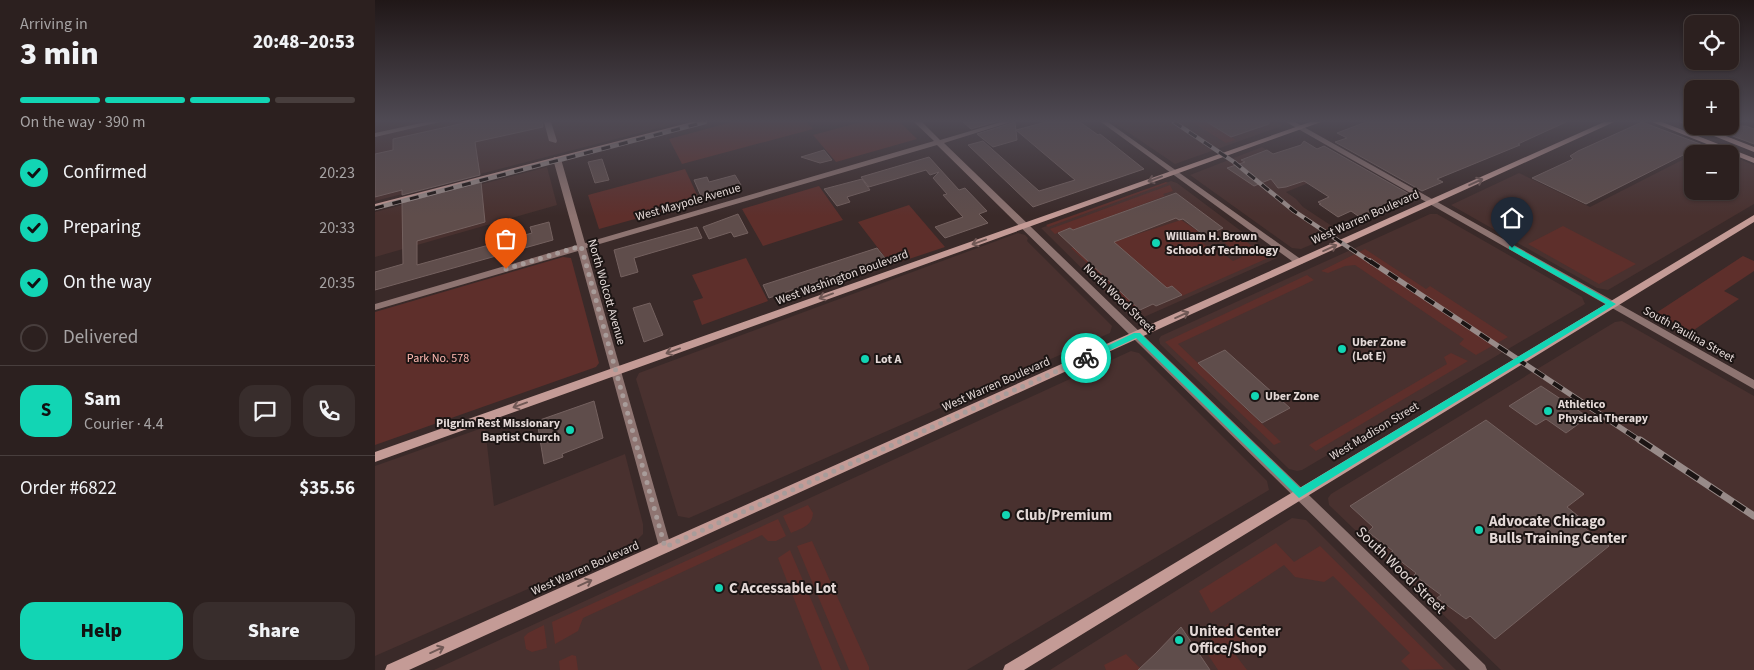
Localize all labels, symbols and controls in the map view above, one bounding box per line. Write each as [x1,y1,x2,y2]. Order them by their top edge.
text: Arriving in [20,13,88,35]
map controls [1684,15,1739,200]
button: locate [1684,15,1739,70]
text: 20:48–20:53 [253,29,355,56]
text: 3 min [20,31,99,77]
button: + [1684,80,1739,135]
text: On the way · 390 m [20,111,145,133]
button: − [1684,145,1739,200]
icon: check [20,159,48,187]
text: Confirmed [63,159,147,186]
text: 20:23 [319,162,355,184]
one-way arrow [1148,175,1164,185]
one-way arrow [1468,177,1483,187]
street label: West Maypole Avenue [634,179,743,226]
street label: West Warren Boulevard [1309,186,1422,249]
pin [1491,197,1533,248]
icon: home [1498,204,1526,232]
icon: check [20,214,48,242]
text: Preparing [63,214,141,241]
text: 20:33 [319,217,355,239]
pin [485,218,527,269]
icon: bag [492,225,520,253]
place label: William H. Brown School of Technology [1166,228,1279,259]
street label: North Wolcott Avenue [583,237,630,347]
marker: William H. Brown School of Technology [1150,237,1162,249]
one-way arrow [972,238,987,247]
one-way arrow [1322,242,1337,252]
street label: West Washington Boulevard [774,246,911,309]
street label: North Wood Street [1079,260,1158,337]
icon: check [20,269,48,297]
text: On the way [63,269,152,296]
text: 20:35 [319,272,355,294]
one-way arrow [818,292,834,302]
street label: South Paulina Street [1640,302,1738,367]
one-way arrow [1174,309,1189,319]
text: Delivered [63,324,138,351]
courier [1061,333,1111,383]
place label: Uber Zone (Lot E) [1352,334,1406,365]
marker: Uber Zone (Lot E) [1336,343,1348,355]
icon: bike [1072,344,1100,372]
one-way arrow [666,347,681,356]
park label: Park No. 578 [407,350,469,367]
place label: Lot A [875,351,901,368]
marker: Lot A [859,353,871,365]
street label: West Warren Boulevard [940,353,1053,416]
button: chat [239,385,291,437]
button: phone [303,385,355,437]
text: Sam [84,386,121,413]
place label: Uber Zone [1265,388,1319,405]
marker: Uber Zone [1249,390,1261,402]
place label: Athletico Physical Therapy [1557,396,1649,427]
text: S [41,397,51,424]
street label: West Madison Street [1326,398,1422,465]
one-way arrow [512,401,528,410]
marker: Athletico Physical Therapy [1542,405,1554,417]
text: Courier · 4.4 [84,413,164,435]
place label: Pilgrim Rest Missionary Baptist Church [436,415,561,446]
marker: Pilgrim Rest Missionary Baptist Church [564,424,576,436]
text: Order #6822 [20,475,117,502]
text: $35.56 [299,475,355,502]
place label: Club/Premium [1016,505,1112,526]
marker: Club/Premium [1000,509,1012,521]
place label: Advocate Chicago Bulls Training Center [1488,511,1627,549]
street label: South Wood Street [1351,522,1450,619]
marker: Advocate Chicago Bulls Training Center [1473,524,1485,536]
street label: West Warren Boulevard [529,537,642,600]
one-way arrow [577,578,592,588]
place label: C Accessable Lot [729,578,837,599]
marker: C Accessable Lot [713,582,725,594]
button: Help [20,602,183,660]
button: Share [193,602,355,660]
place label: United Center Office/Shop [1189,621,1281,659]
marker: United Center Office/Shop [1173,634,1185,646]
one-way arrow [429,645,444,654]

